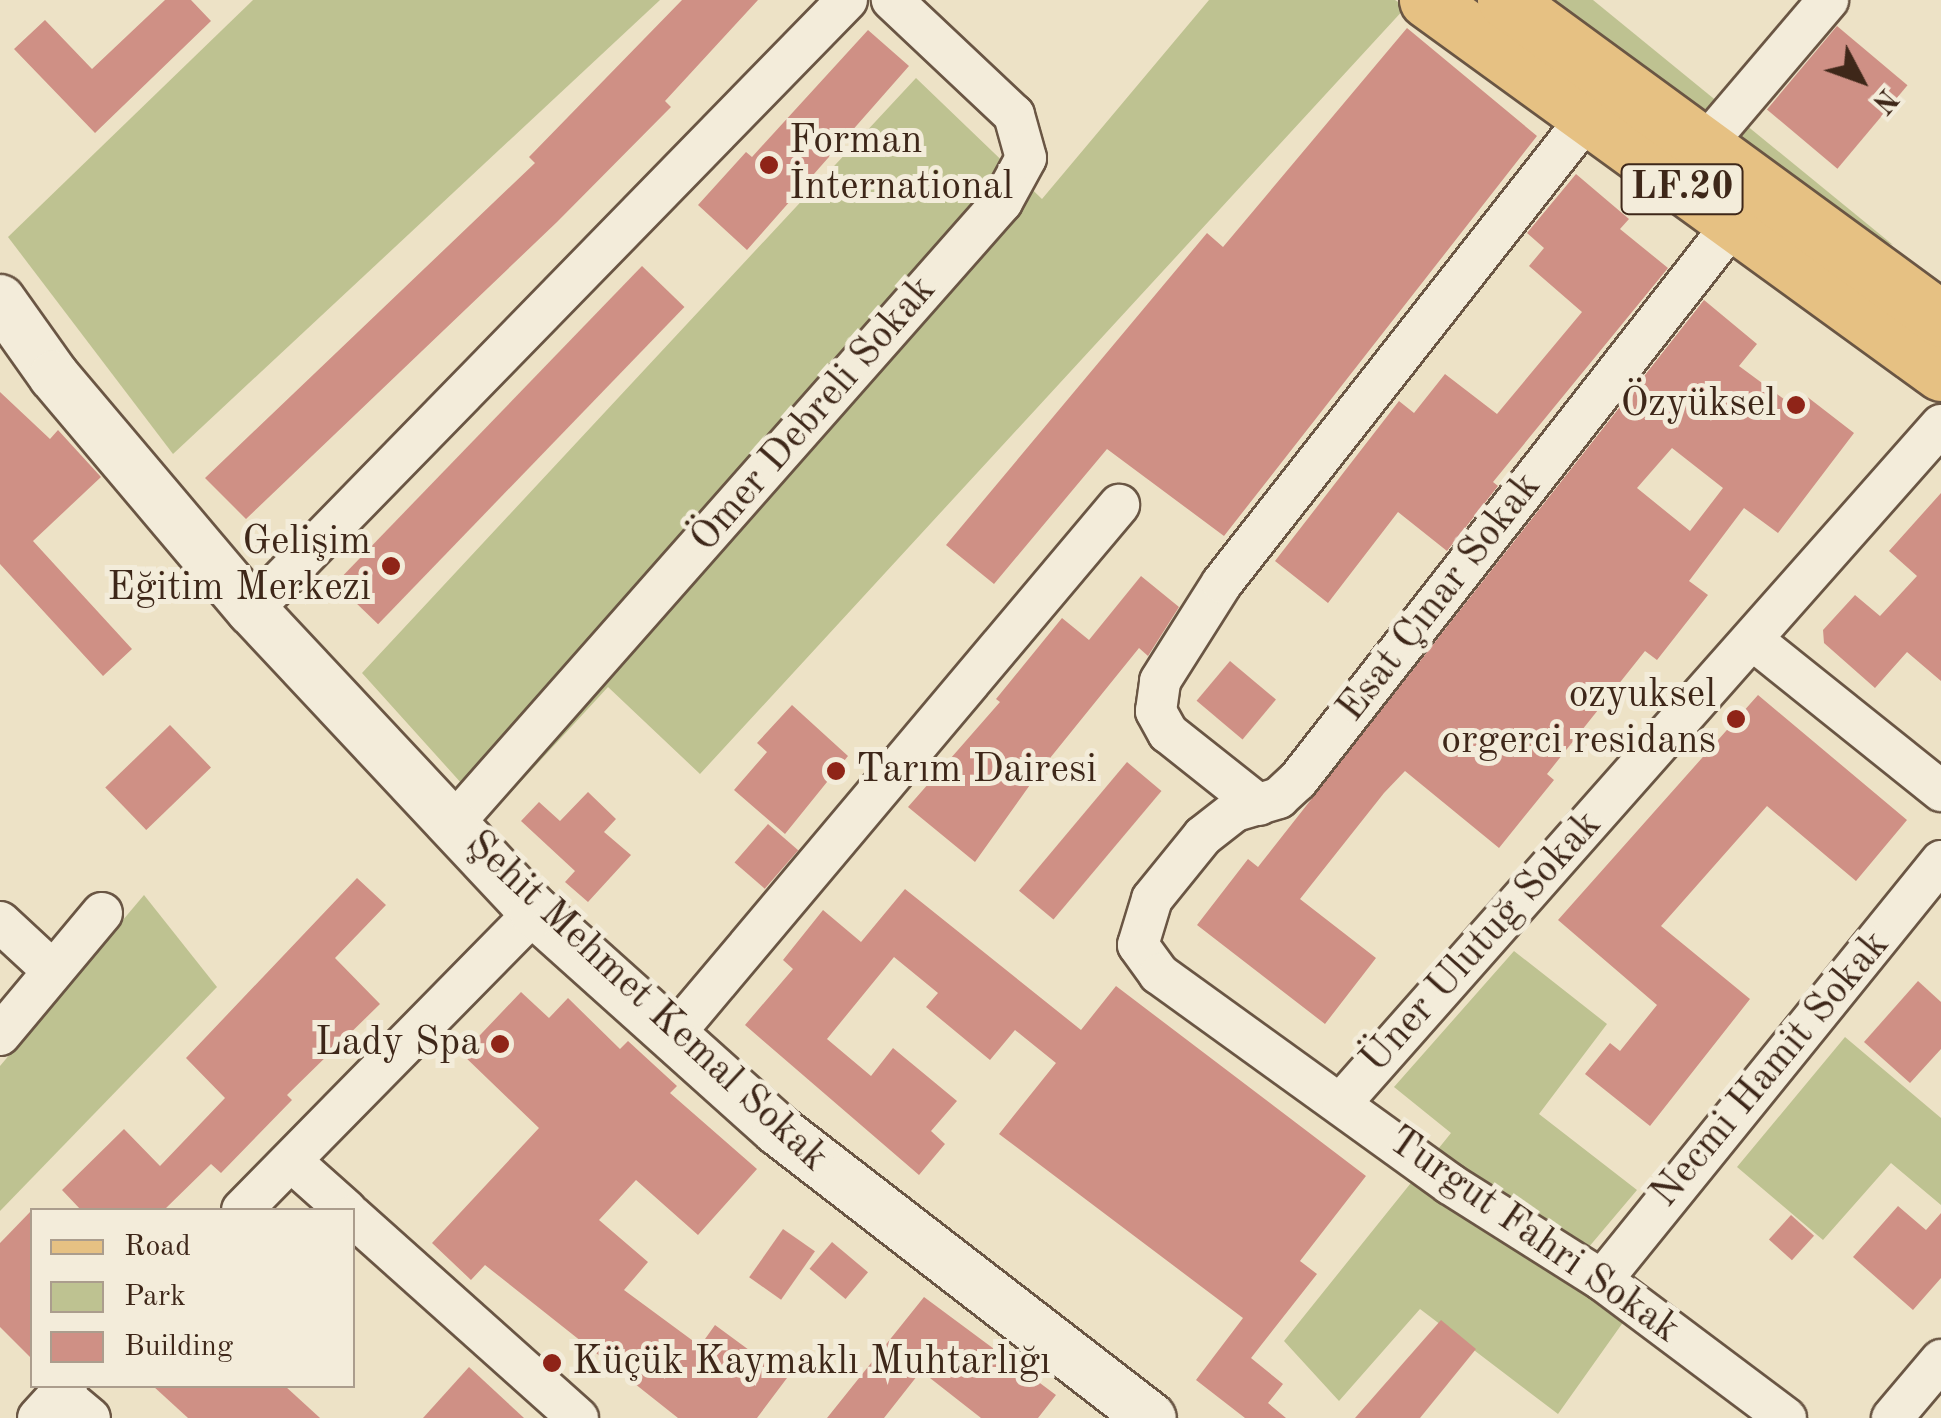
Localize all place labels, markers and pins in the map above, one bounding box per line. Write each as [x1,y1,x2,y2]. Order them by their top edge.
place label: Forman İnternational [789,118,1013,212]
marker: Forman İnternational [758,154,780,176]
place label: Özyüksel [1620,381,1776,429]
marker: Özyüksel [1785,394,1807,416]
place label: Gelişim Eğitim Merkezi [107,519,371,613]
marker: Gelişim Eğitim Merkezi [380,555,402,577]
place label: ozyuksel orgerci residans [1441,672,1716,766]
marker: ozyuksel orgerci residans [1725,708,1747,730]
place label: Tarım Dairesi [856,747,1097,795]
marker: Tarım Dairesi [825,760,847,782]
place label: Lady Spa [315,1020,480,1068]
marker: Lady Spa [489,1033,511,1055]
place label: Küçük Kaymaklı Muhtarlığı [572,1339,1051,1387]
marker: Küçük Kaymaklı Muhtarlığı [541,1352,563,1374]

